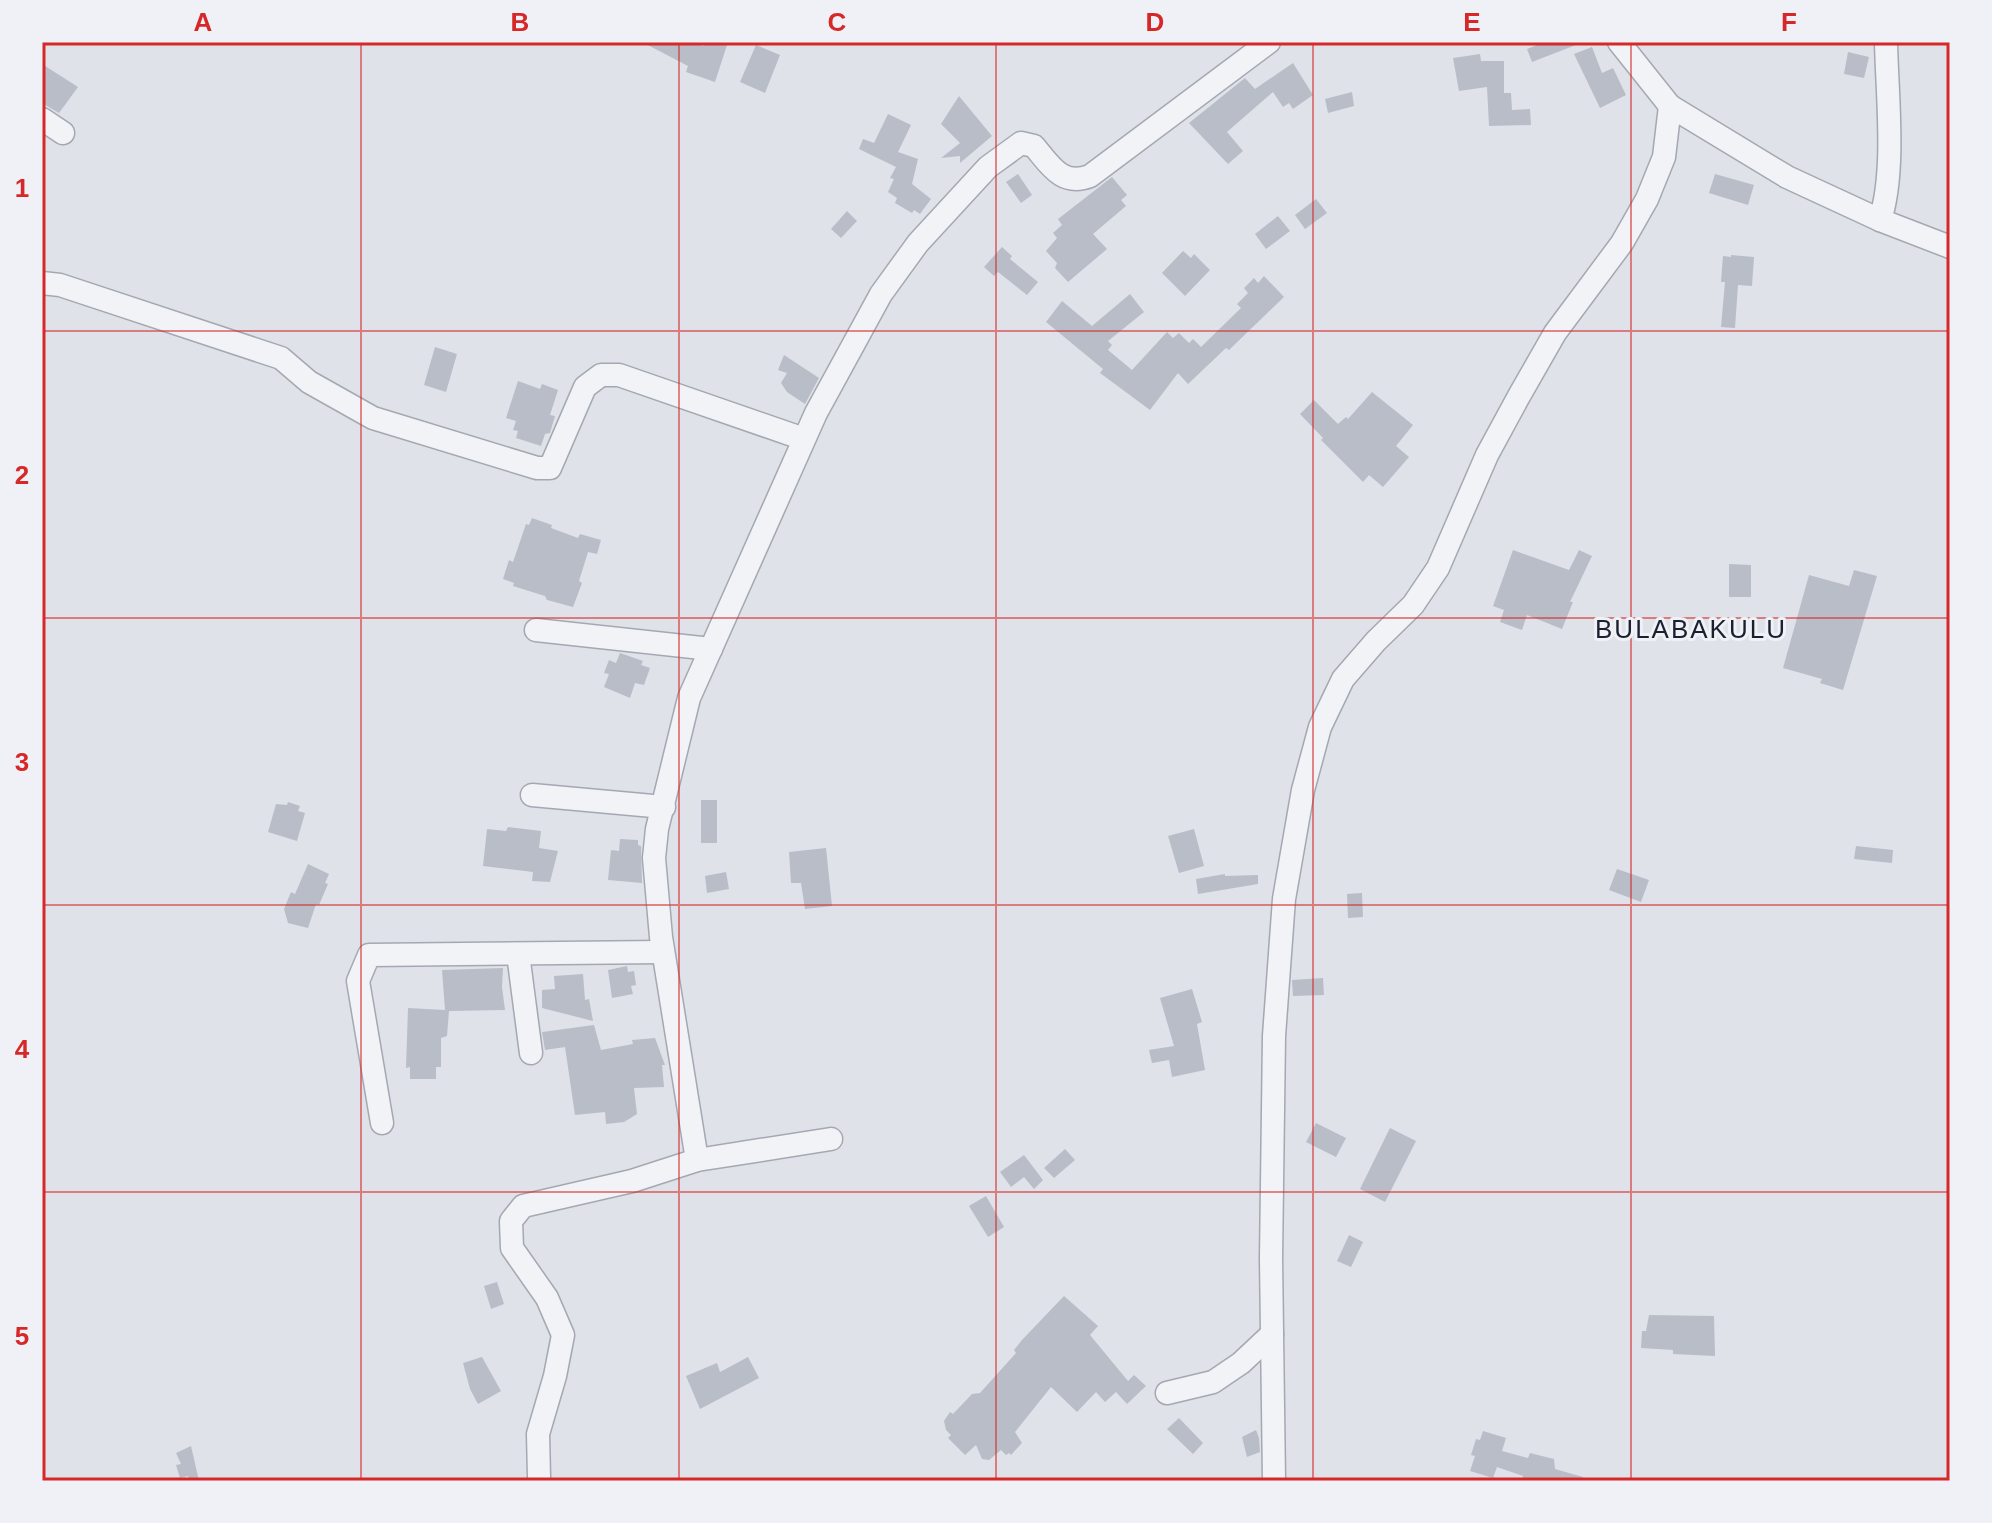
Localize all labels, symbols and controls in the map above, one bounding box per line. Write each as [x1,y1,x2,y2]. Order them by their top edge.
text: A [194,7,213,37]
text: B [511,7,529,37]
text: C [828,7,847,37]
text: D [1146,7,1164,37]
text: E [1463,7,1481,37]
text: F [1781,7,1797,37]
text: 1 [15,173,29,203]
text: 2 [15,460,29,490]
district label: BULABAKULU [1595,614,1787,644]
text: 3 [15,747,29,777]
text: 4 [15,1034,30,1064]
text: 5 [15,1321,29,1351]

